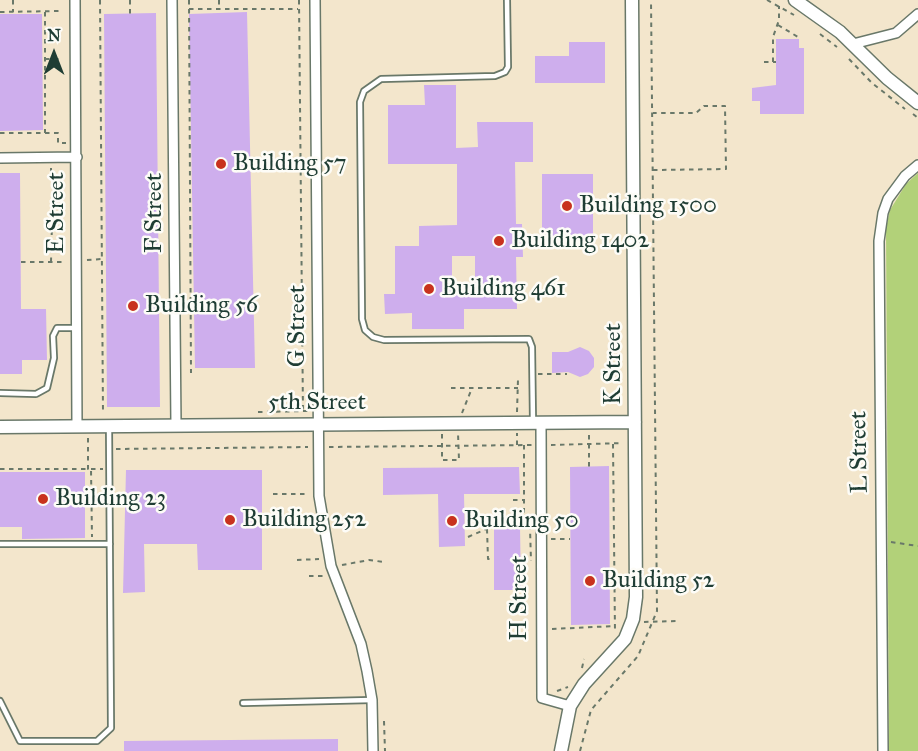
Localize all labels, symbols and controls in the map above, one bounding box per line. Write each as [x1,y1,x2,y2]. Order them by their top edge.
north arrow [24,24,84,84]
text: N [47,26,61,45]
place label: Building 57 [233,150,347,178]
marker: Building 57 [214,157,228,171]
street label: E Street [43,172,71,254]
street label: F Street [141,173,169,253]
place label: Building 1500 [579,192,717,220]
marker: Building 1500 [560,199,574,213]
place label: Building 1402 [511,227,649,255]
marker: Building 1402 [492,234,506,248]
place label: Building 461 [441,275,566,303]
marker: Building 461 [422,282,436,296]
street label: G Street [284,285,312,367]
place label: Building 56 [145,292,258,320]
marker: Building 56 [126,299,140,313]
street label: K Street [600,323,628,405]
street label: 5th Street [268,389,366,417]
street label: L Street [845,410,875,494]
place label: Building 23 [55,485,166,513]
marker: Building 23 [36,492,50,506]
place label: Building 252 [242,506,366,534]
place label: Building 50 [464,507,579,535]
marker: Building 252 [223,513,237,527]
marker: Building 50 [445,514,459,528]
street label: H Street [506,555,534,641]
place label: Building 52 [602,567,715,595]
marker: Building 52 [583,574,597,588]

